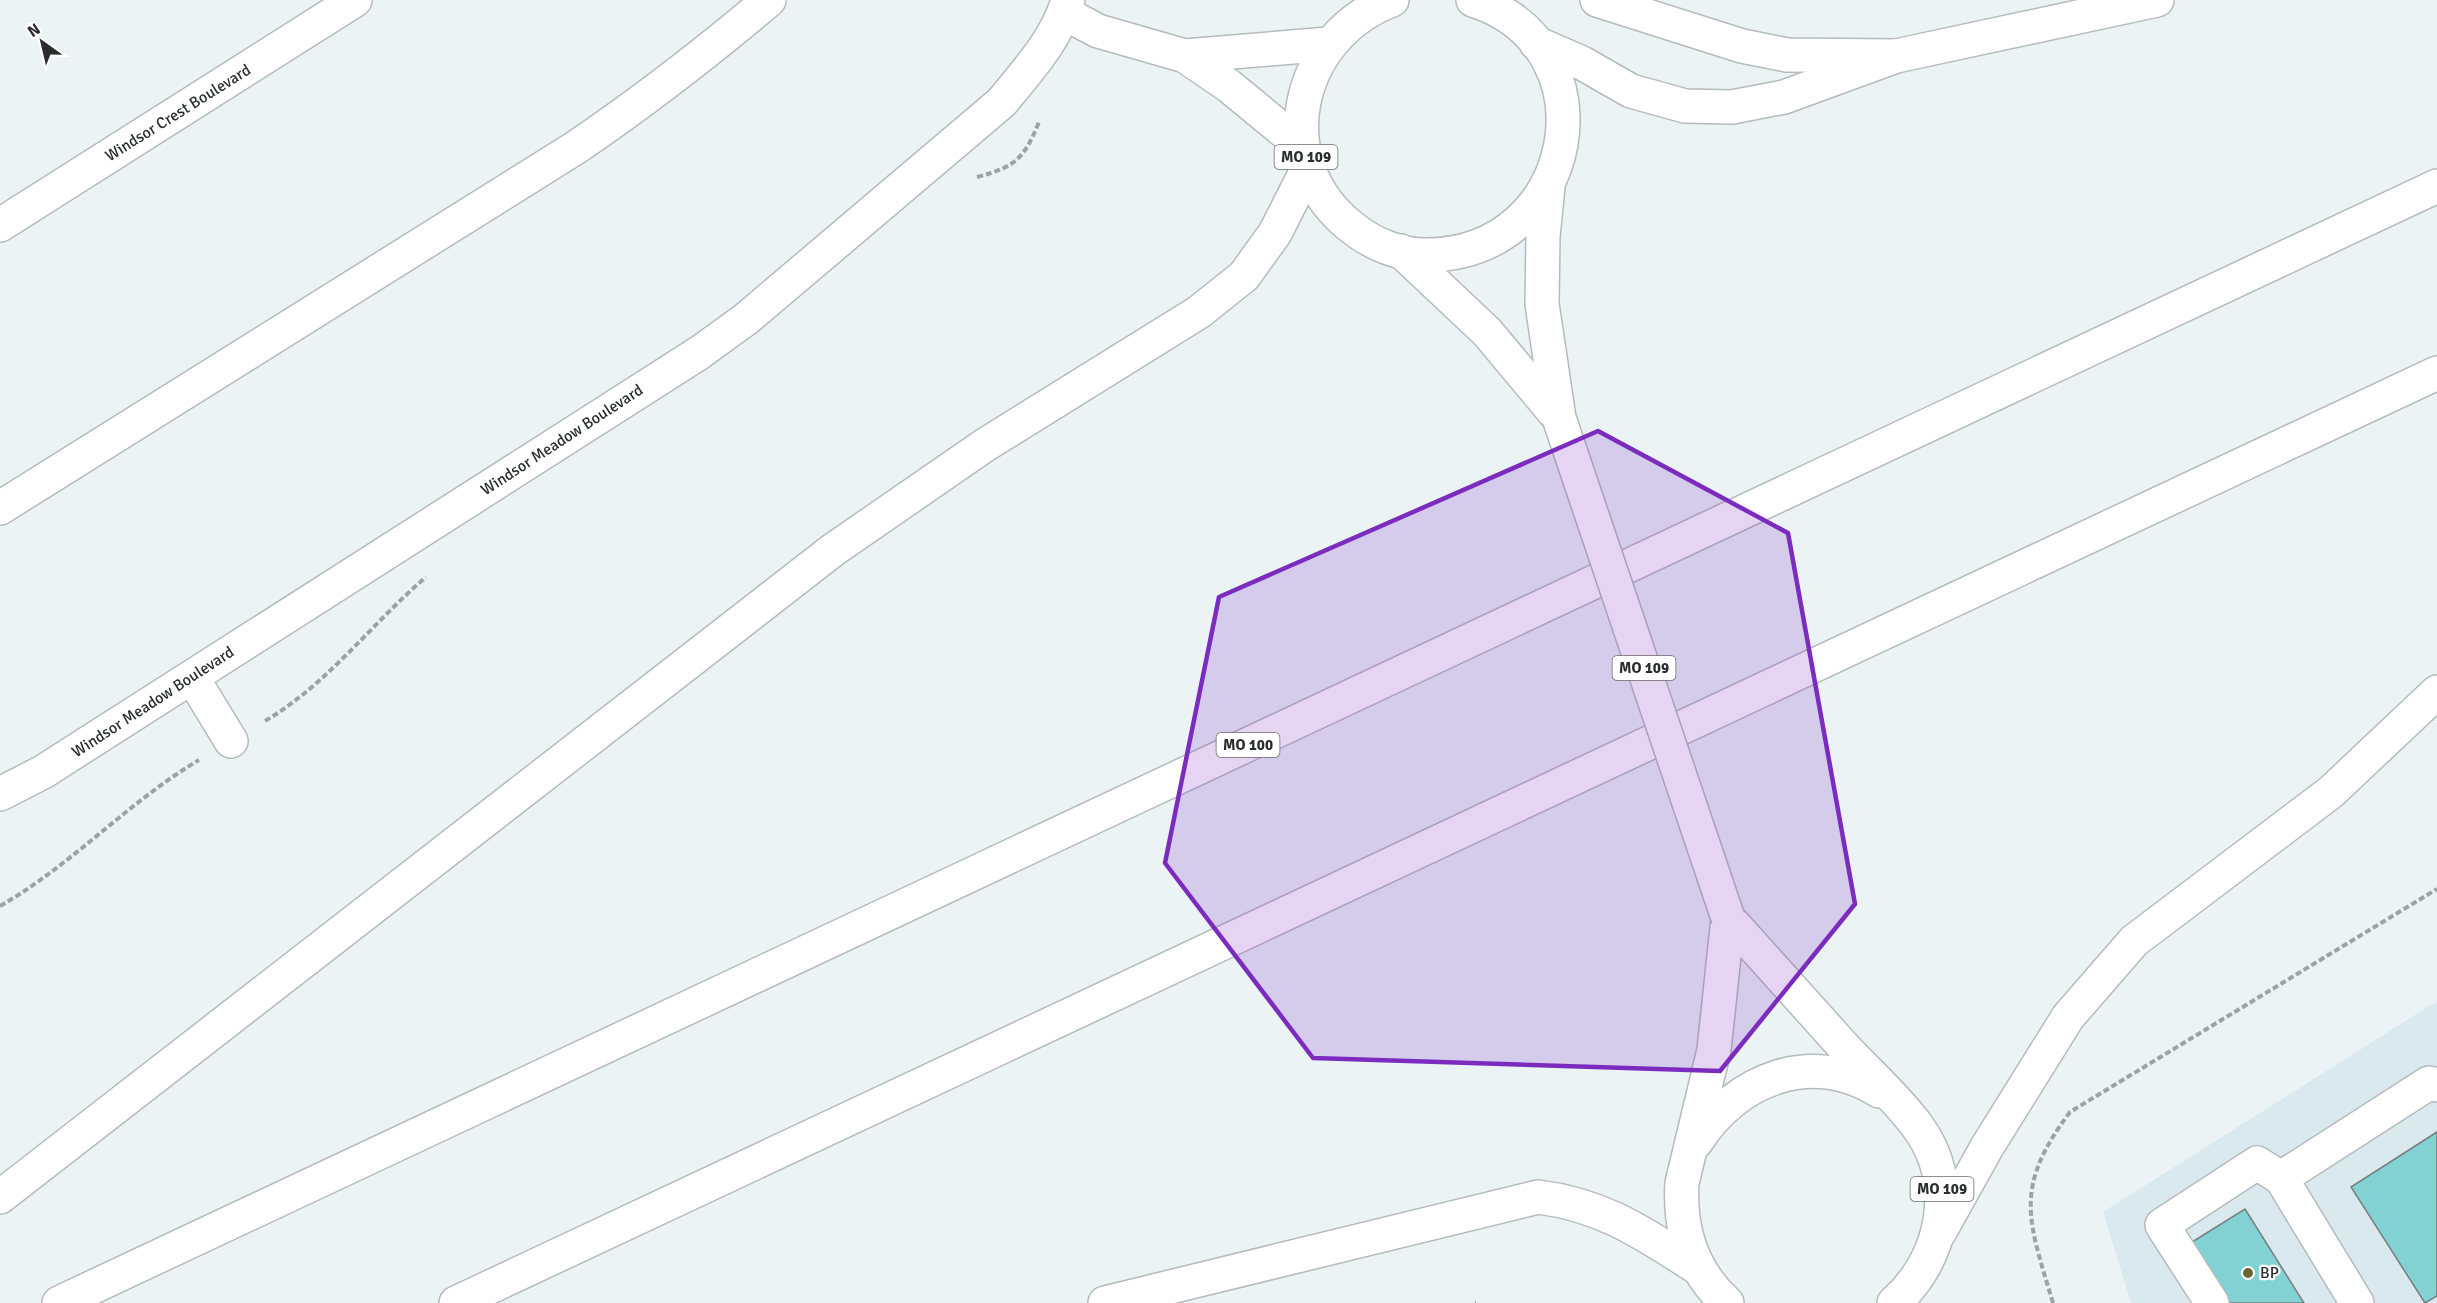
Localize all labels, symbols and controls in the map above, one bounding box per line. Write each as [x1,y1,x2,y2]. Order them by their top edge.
north arrow [12,12,72,72]
text: N [24,19,44,42]
street label: Windsor Crest Boulevard [101,60,255,166]
road number: MO 109 [1274,145,1338,169]
street label: Windsor Meadow Boulevard [477,380,647,500]
street label: Windsor Meadow Boulevard [68,642,238,762]
road number: MO 109 [1612,656,1676,680]
road number: MO 100 [1216,733,1280,757]
road number: MO 109 [1910,1177,1974,1201]
place label: BP [2260,1263,2279,1283]
marker: BP [2241,1266,2255,1280]

